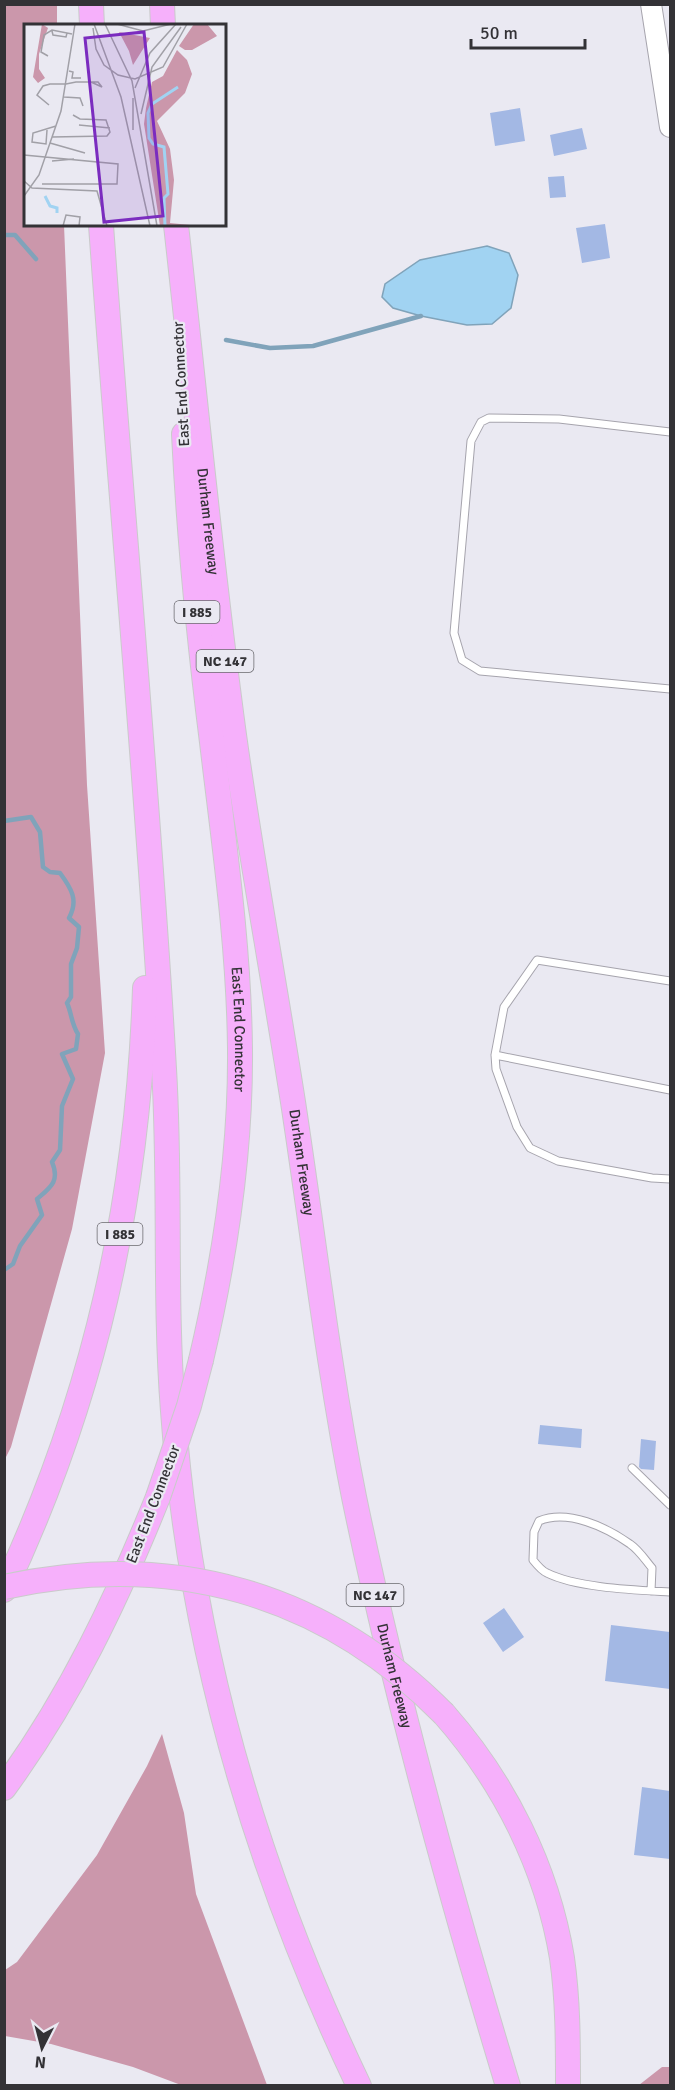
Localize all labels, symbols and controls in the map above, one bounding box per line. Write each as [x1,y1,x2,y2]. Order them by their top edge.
scale bar [471,12,585,50]
text: 50 m [480,22,518,44]
inset map [24,24,226,226]
street label: East End Connector [169,321,193,447]
street label: Durham Freeway [193,467,223,576]
road number: I 885 [174,601,220,623]
road number: NC 147 [196,650,254,672]
street label: East End Connector [228,966,249,1093]
street label: Durham Freeway [285,1108,318,1217]
road number: I 885 [98,1223,142,1245]
street label: East End Connector [122,1442,184,1566]
road number: NC 147 [346,1584,404,1606]
street label: Durham Freeway [373,1622,416,1730]
north arrow [12,2018,72,2078]
text: N [34,2051,47,2072]

